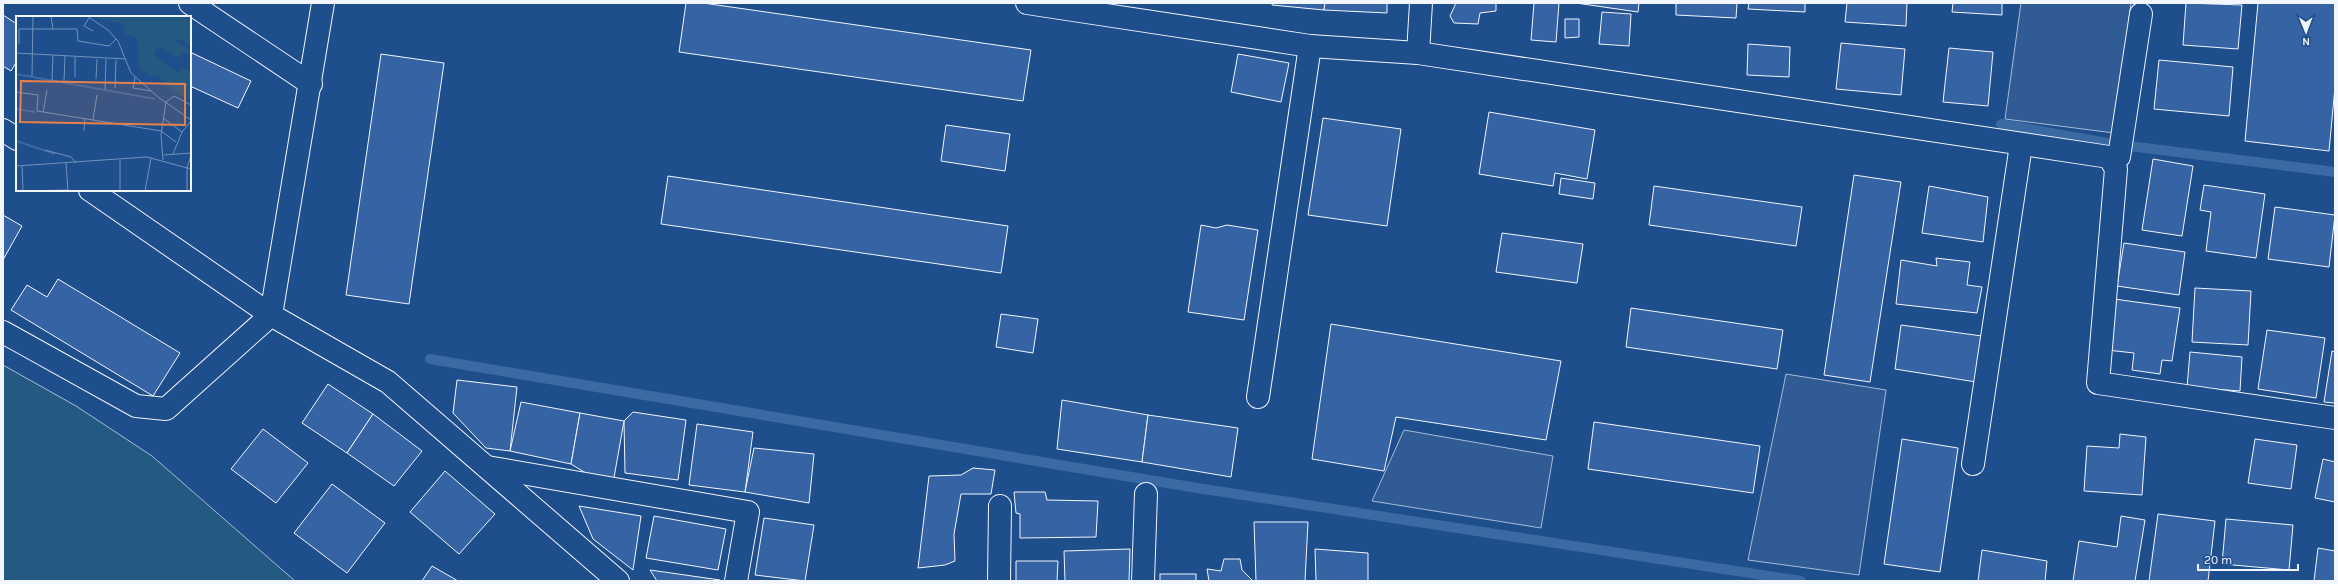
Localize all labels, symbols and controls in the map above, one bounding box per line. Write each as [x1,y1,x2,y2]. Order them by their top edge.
north arrow [2286,12,2326,52]
inset map [16,16,191,191]
text: N [2302,35,2310,48]
scale bar [2198,546,2298,572]
text: 20 m [2204,553,2232,567]

